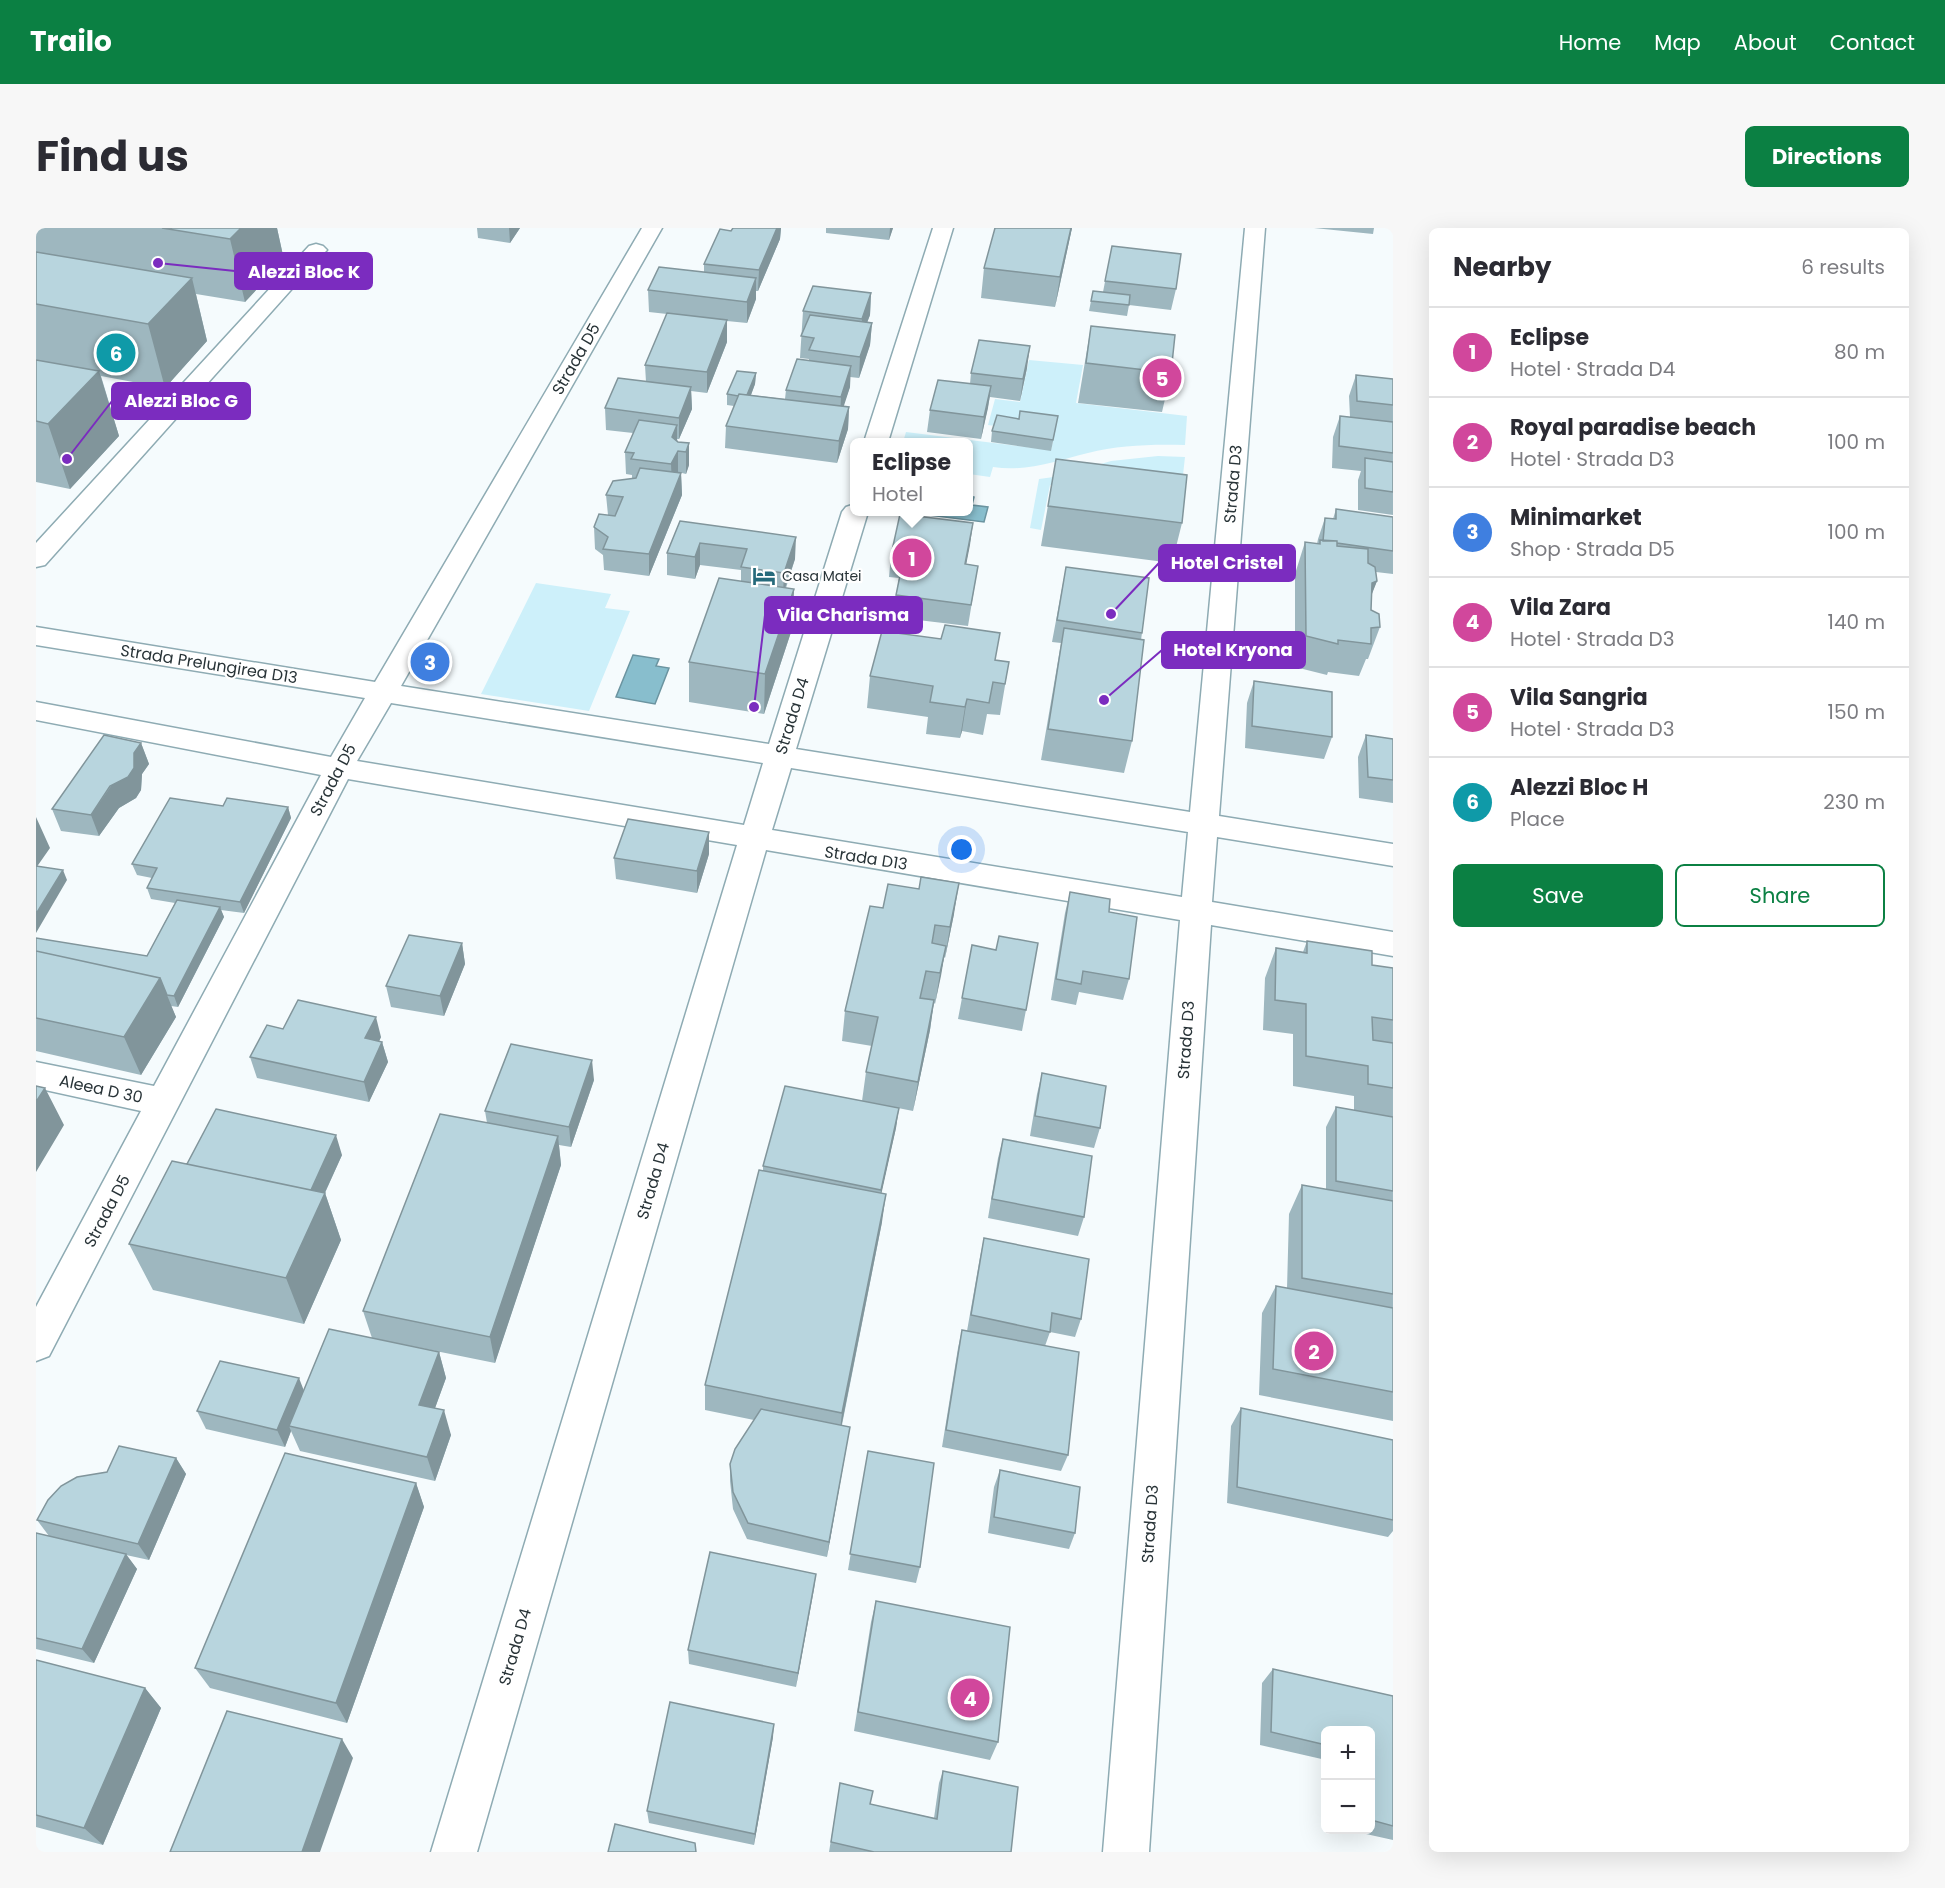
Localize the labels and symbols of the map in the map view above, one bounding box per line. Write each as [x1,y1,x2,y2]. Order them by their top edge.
callout: Alezzi Bloc K [235,253,372,289]
text: Alezzi Bloc K [248,259,361,284]
street label: Strada D5 [546,319,606,399]
pin: 6 [96,330,136,376]
pin: 5 [1142,356,1182,400]
callout: Alezzi Bloc G [112,383,250,419]
text: Alezzi Bloc G [124,388,238,413]
street label: Strada D3 [1218,444,1248,524]
pin: 1 [892,536,932,580]
callout: Hotel Cristel [1159,545,1295,581]
text: Hotel Cristel [1171,550,1283,575]
hotel icon: Casa Matei [751,563,777,589]
place label: Casa Matei [782,566,862,586]
callout: Vila Charisma [765,597,922,633]
text: Vila Charisma [777,602,909,627]
callout: Hotel Kryona [1162,632,1305,668]
text: Hotel Kryona [1173,637,1293,662]
street label: Strada Prelungirea D13 [119,639,299,689]
pin: 3 [410,640,450,684]
street label: Strada D4 [769,675,815,757]
street label: Strada D5 [304,740,362,820]
your location [947,835,976,864]
street label: Strada D13 [823,840,909,876]
street label: Strada D3 [1172,1000,1200,1080]
street label: Aleea D 30 [57,1069,145,1109]
street label: Strada D4 [631,1140,675,1222]
street label: Strada D5 [78,1171,136,1251]
pin: 2 [1294,1328,1334,1374]
street label: Strada D3 [1136,1484,1164,1564]
street label: Strada D4 [493,1606,537,1688]
pin: 4 [950,1676,990,1720]

